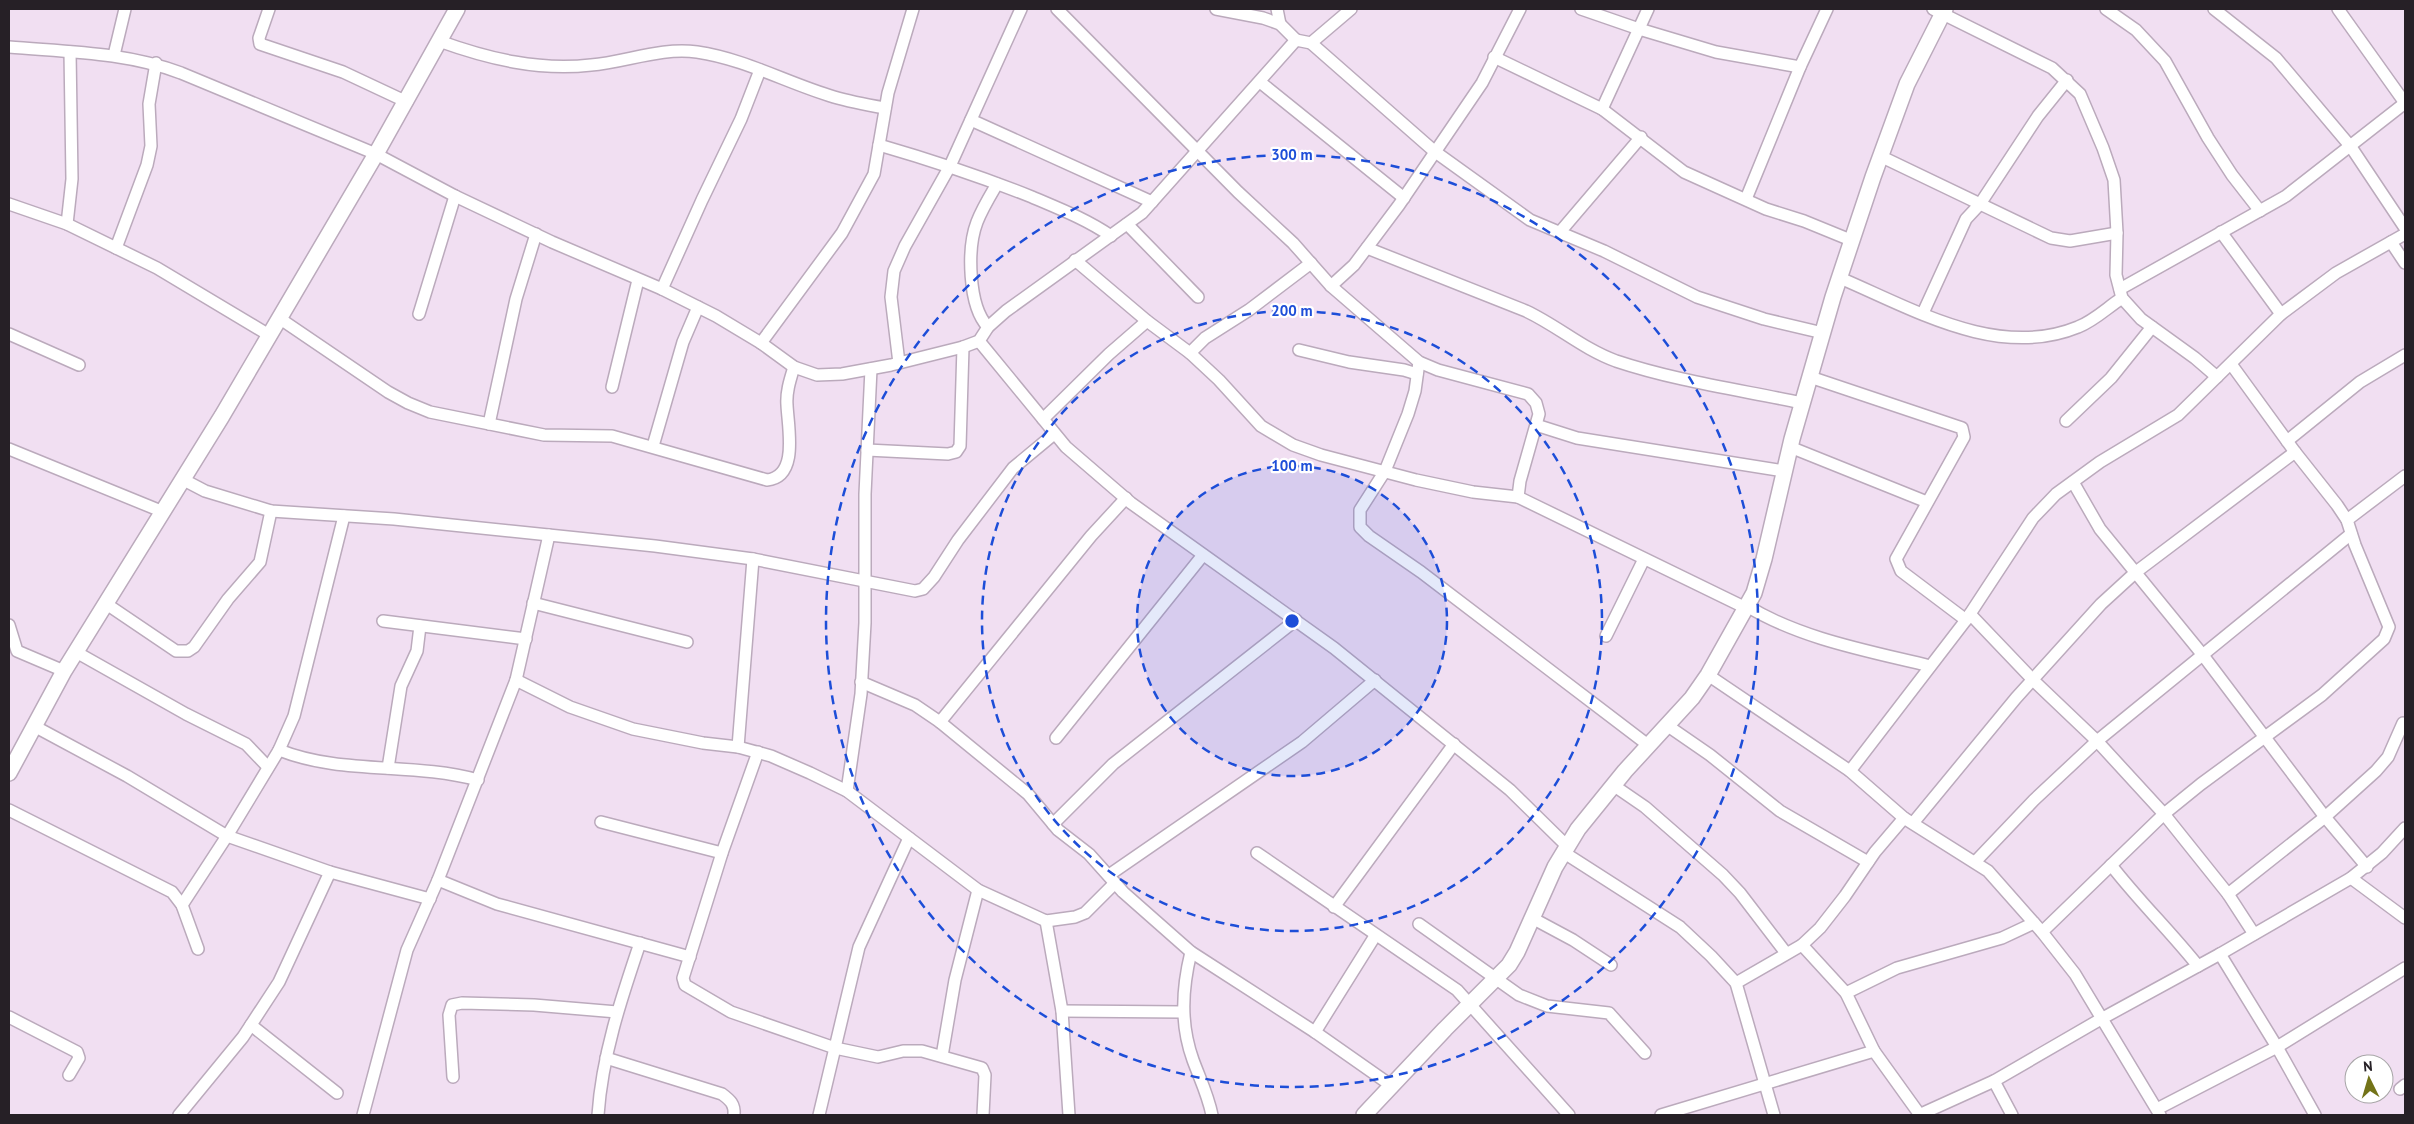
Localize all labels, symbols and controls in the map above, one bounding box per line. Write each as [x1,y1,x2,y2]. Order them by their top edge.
text: 300 m [1271,145,1313,164]
text: 200 m [1271,301,1313,320]
text: 100 m [1271,456,1313,475]
centre of rings [1283,612,1301,630]
north arrow [2344,1054,2394,1104]
text: N [2362,1057,2373,1075]

